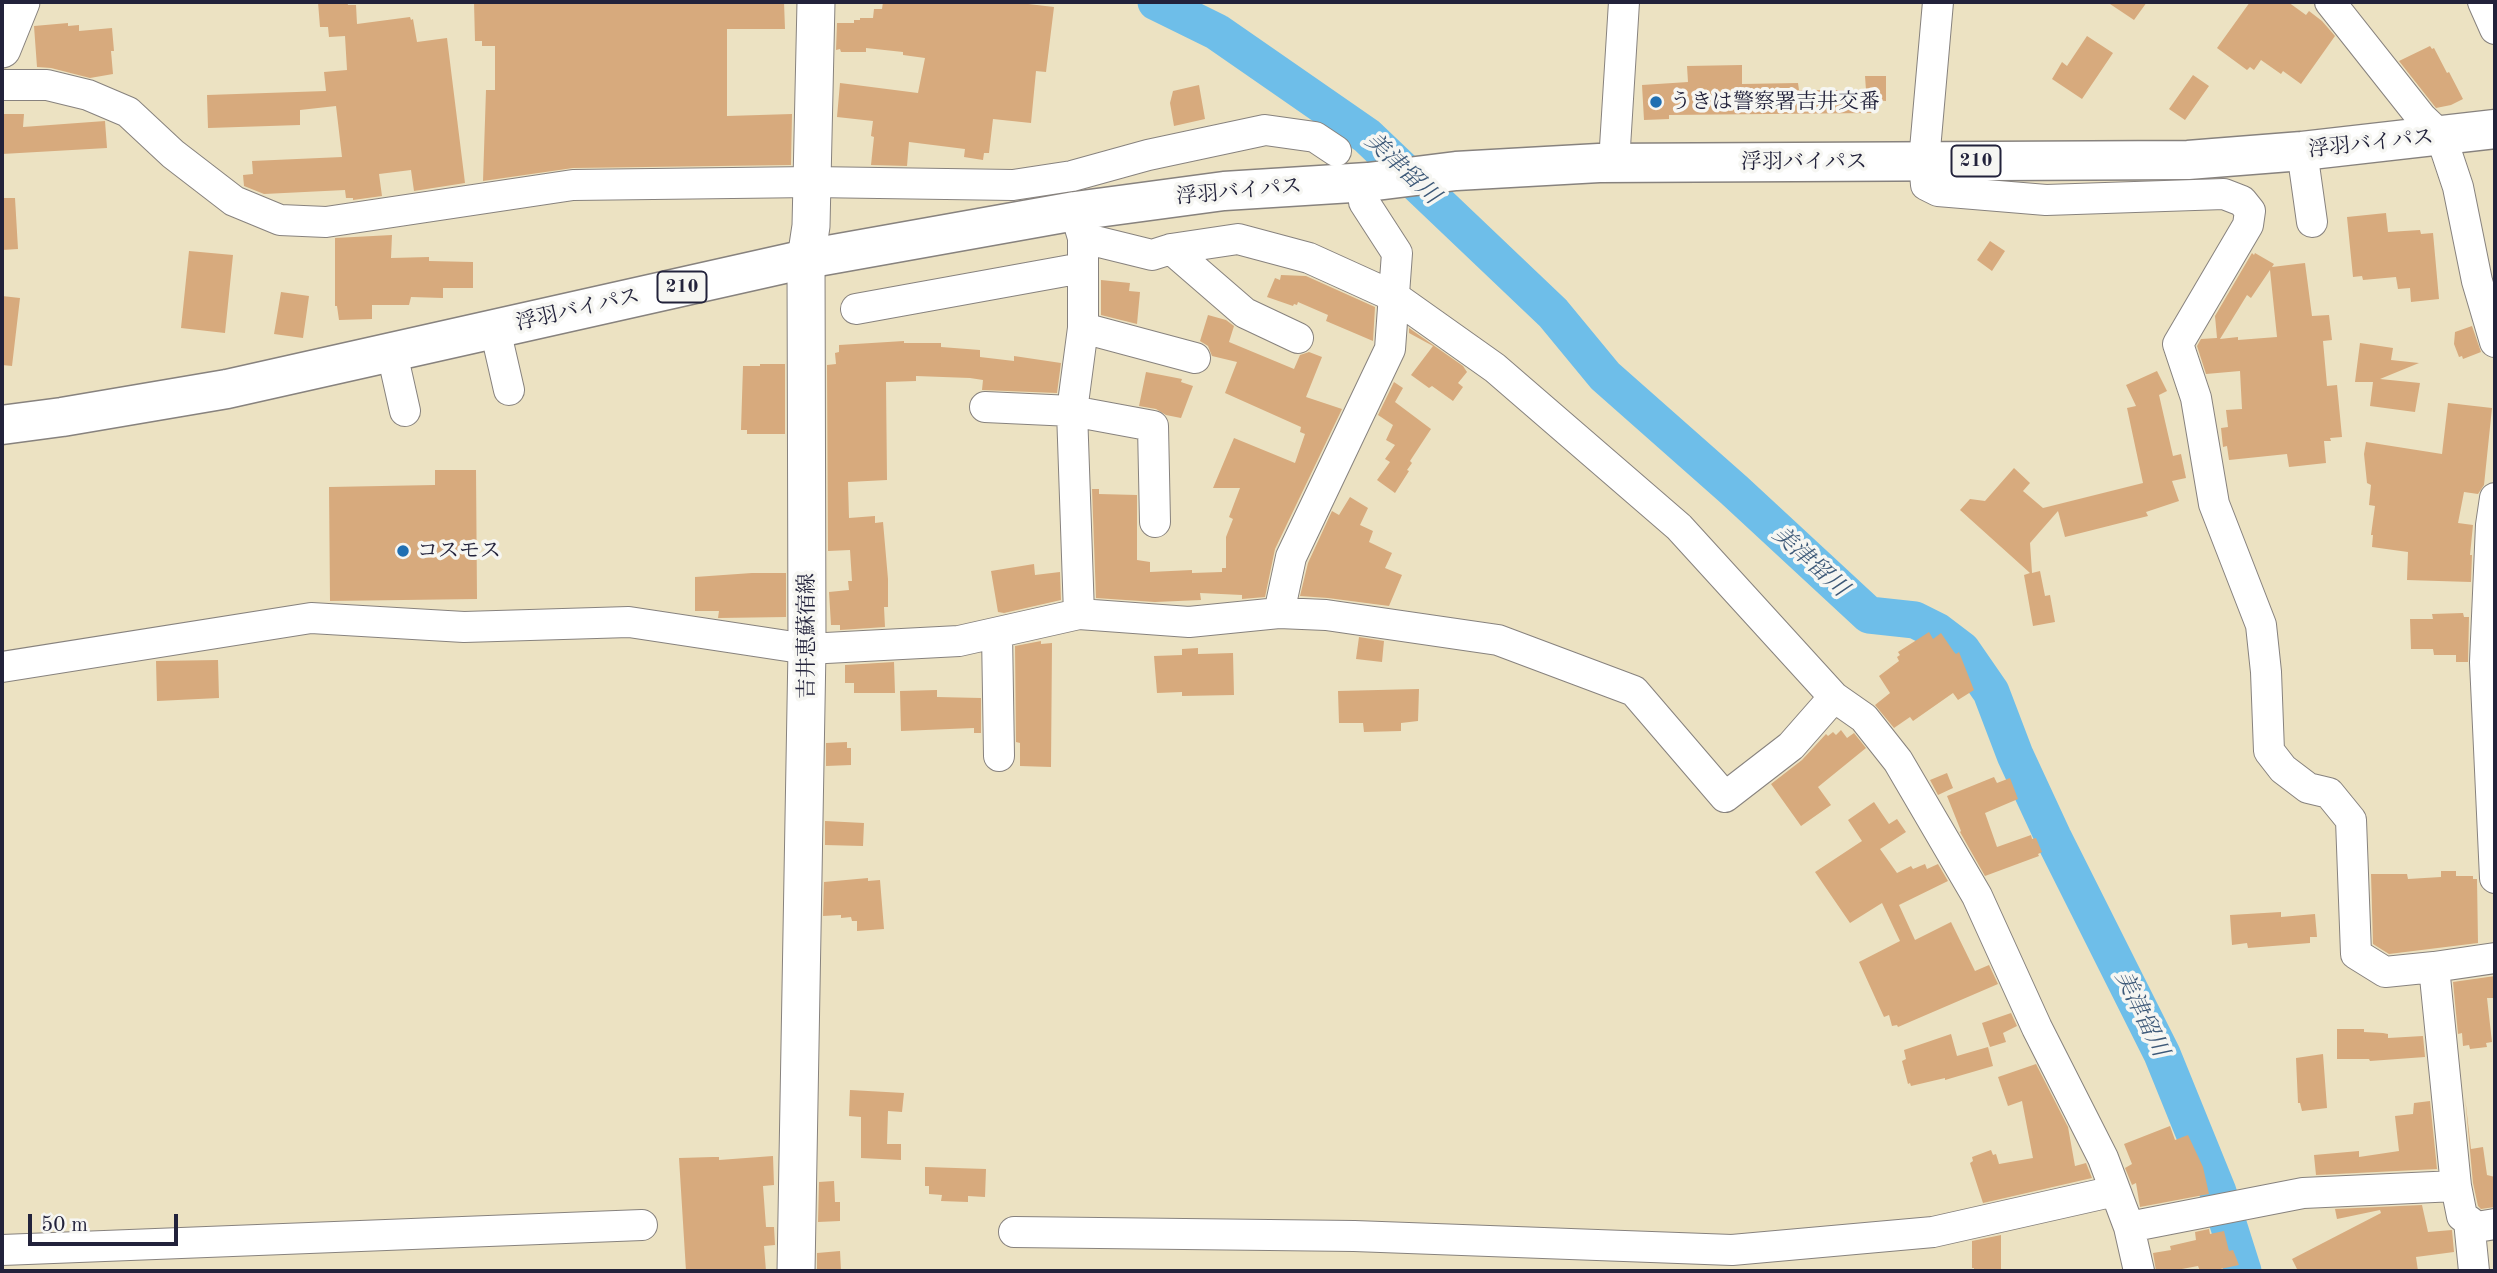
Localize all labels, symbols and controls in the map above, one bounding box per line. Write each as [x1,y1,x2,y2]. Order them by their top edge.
place label: うきは警察署吉井交番 [1670,89,1880,115]
marker: うきは警察署吉井交番 [1648,94,1664,110]
street label: 浮羽バイパス [2307,125,2435,163]
water label: 美津留川 [1359,128,1445,210]
road number: 210 [1952,146,2000,176]
street label: 浮羽バイパス [1741,149,1867,175]
street label: 浮羽バイパス [1175,174,1303,210]
road number: 210 [658,272,706,302]
street label: 浮羽バイパス [514,284,642,336]
water label: 美津留川 [1767,521,1853,603]
place label: コスモス [417,538,501,564]
marker: コスモス [395,543,411,559]
street label: 吉井恵蘇宿線 [794,573,820,699]
water label: 美津留川 [2108,967,2174,1061]
scale bar [32,1200,182,1244]
text: 50 m [41,1215,88,1236]

